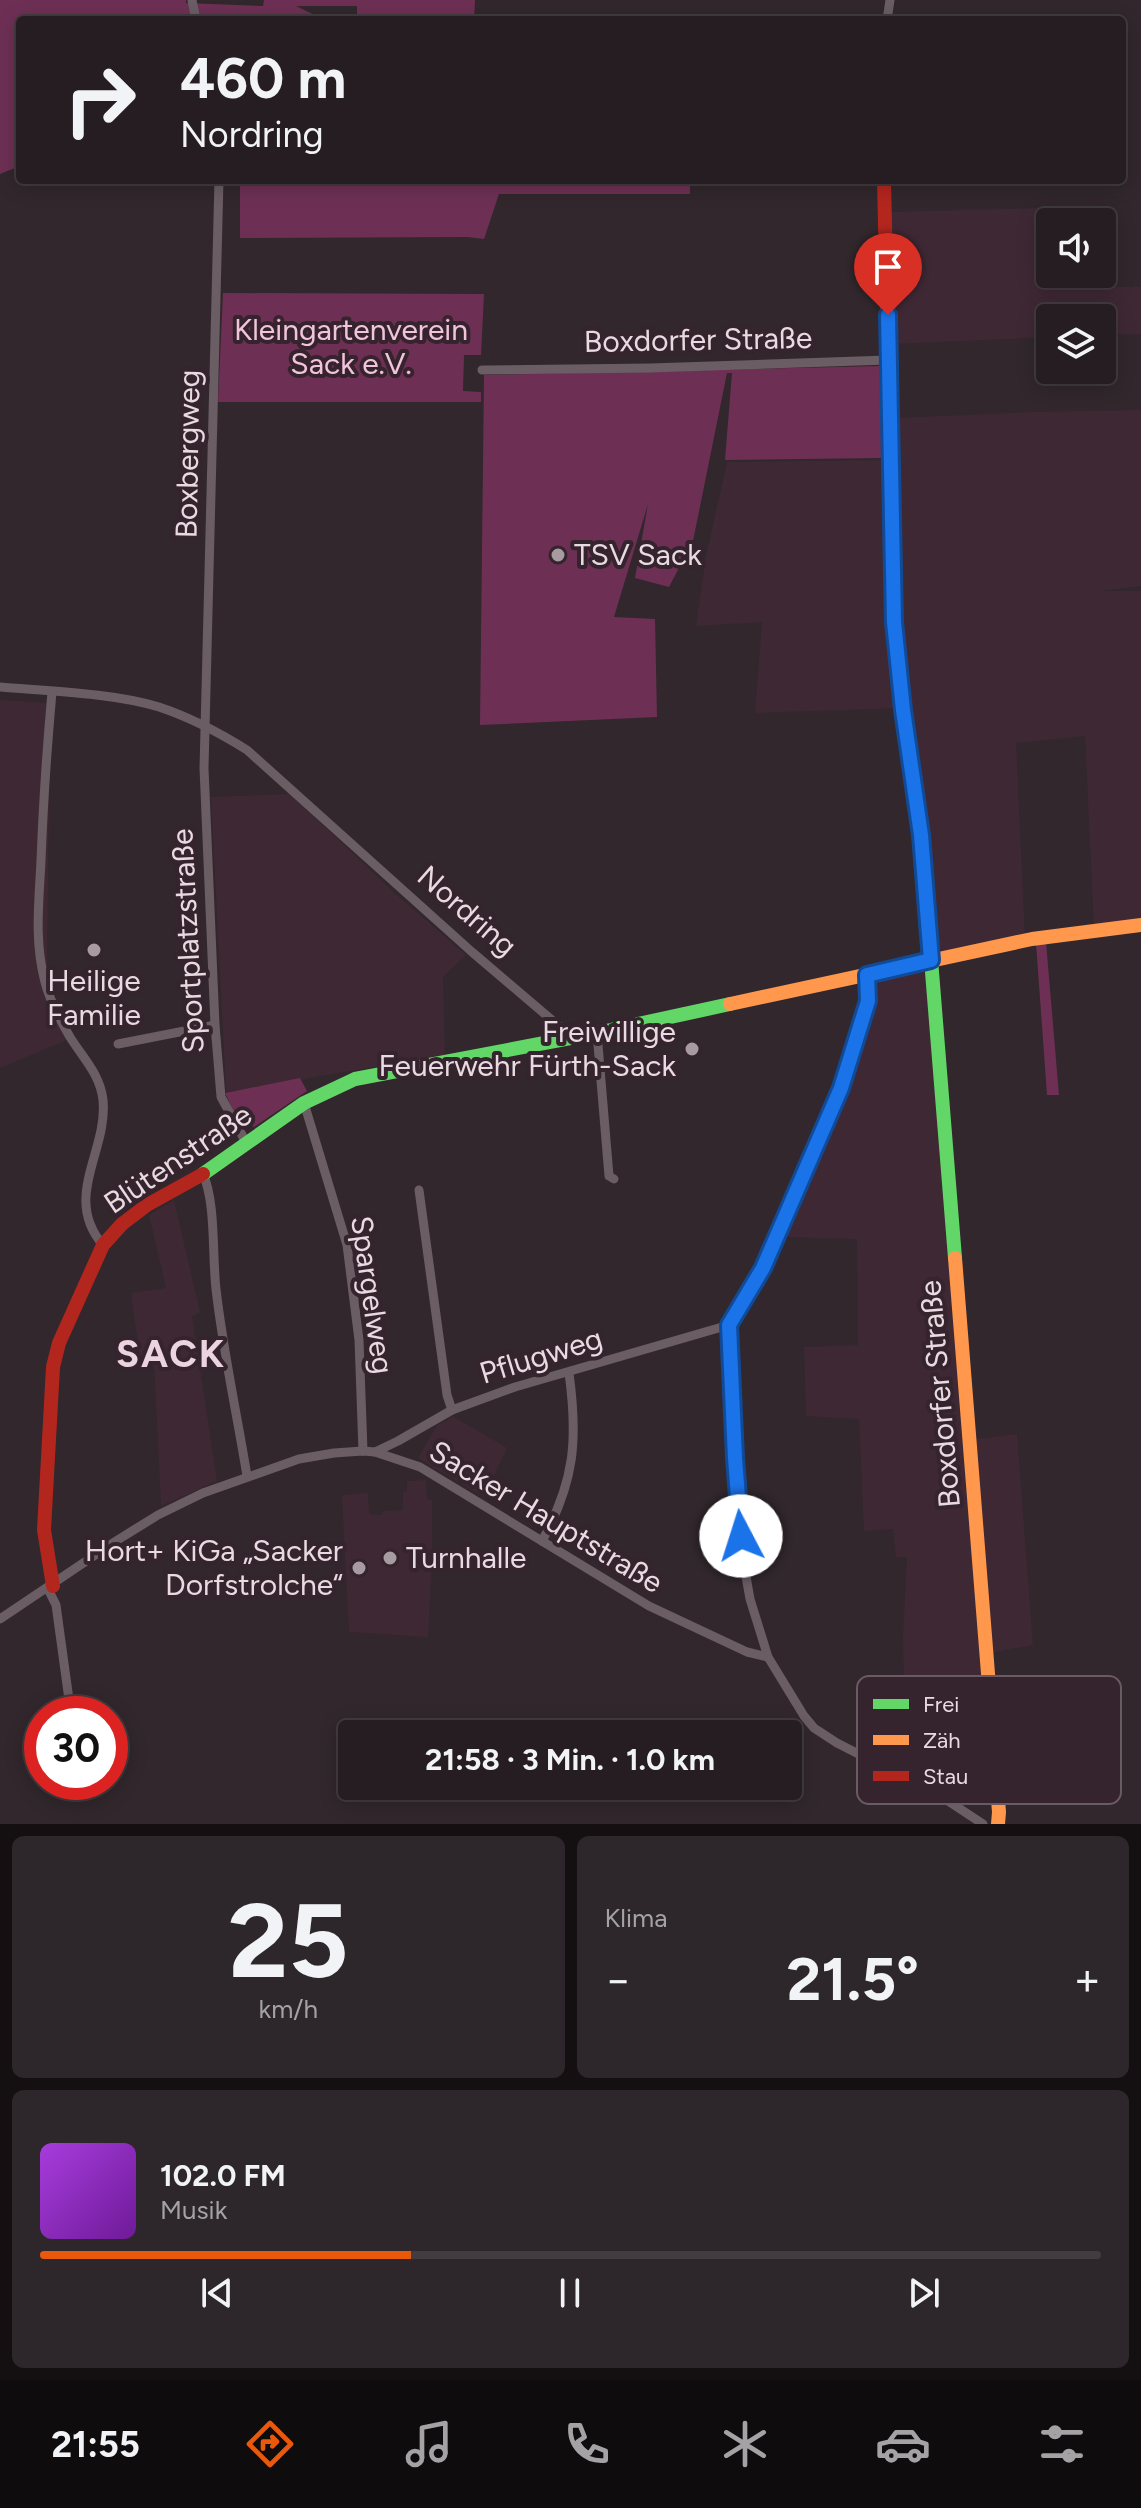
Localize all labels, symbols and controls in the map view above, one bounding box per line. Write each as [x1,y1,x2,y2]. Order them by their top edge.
text: 460 m [180,45,346,112]
icon: right [48,48,152,152]
text: Nordring [180,113,324,156]
map controls [1036,208,1116,384]
button: sound [1036,208,1116,288]
pin [854,233,922,315]
icon: arrive [866,245,910,289]
button: layers [1036,304,1116,384]
park label: Kleingartenverein Sack e.V. [234,311,468,382]
street label: Boxdorfer Straße [584,319,812,360]
street label: Boxbergweg [168,369,207,539]
place label: TSV Sack [574,536,702,573]
marker: TSV Sack [549,546,567,564]
street label: Sportplatzstraße [163,828,212,1054]
street label: Nordring [410,857,525,964]
marker: Heilige Familie [85,941,103,959]
place label: Heilige Familie [47,962,141,1033]
place label: Freiwillige Feuerwehr Fürth-Sack [378,1013,676,1084]
marker: Freiwillige Feuerwehr Fürth-Sack [683,1040,701,1058]
street label: Blütenstraße [97,1096,259,1221]
street label: Spargelweg [343,1213,402,1376]
street label: Boxdorfer Straße [911,1279,968,1509]
street label: Pflugweg [475,1319,607,1392]
district label: SACK [116,1331,226,1377]
street label: Sacker Hauptstraße [423,1432,670,1601]
position arrow [699,1494,783,1578]
place label: Hort+ KiGa „Sacker Dorfstrolche“ [85,1532,343,1603]
place label: Turnhalle [406,1539,526,1576]
marker: Turnhalle [381,1549,399,1567]
marker: Hort+ KiGa „Sacker Dorfstrolche“ [350,1559,368,1577]
legend [857,1676,1121,1804]
text: Frei [923,1691,959,1718]
speed limit sign: 30 [24,1696,128,1800]
text: Zäh [923,1727,961,1754]
text: 21:58 · 3 Min. · 1.0 km [425,1741,715,1778]
text: Stau [923,1763,968,1790]
text: 25 [228,1878,349,2003]
text: Klima [605,1902,668,1934]
text: 21.5° [787,1943,919,2015]
text: − [605,1953,632,2006]
text: + [1074,1953,1101,2006]
text: km/h [259,1993,318,2025]
text: 102.0 FM [160,2157,286,2194]
text: Musik [160,2194,227,2226]
icon: previous [195,2271,239,2315]
icon: pause [548,2271,592,2315]
icon: next [902,2271,946,2315]
icon: directions [242,2416,298,2472]
icon: music [401,2416,457,2472]
icon: phone [559,2416,615,2472]
icon: climate [717,2416,773,2472]
icon: car [875,2416,931,2472]
icon: filters [1034,2416,1090,2472]
text: 21:55 [51,2423,140,2466]

